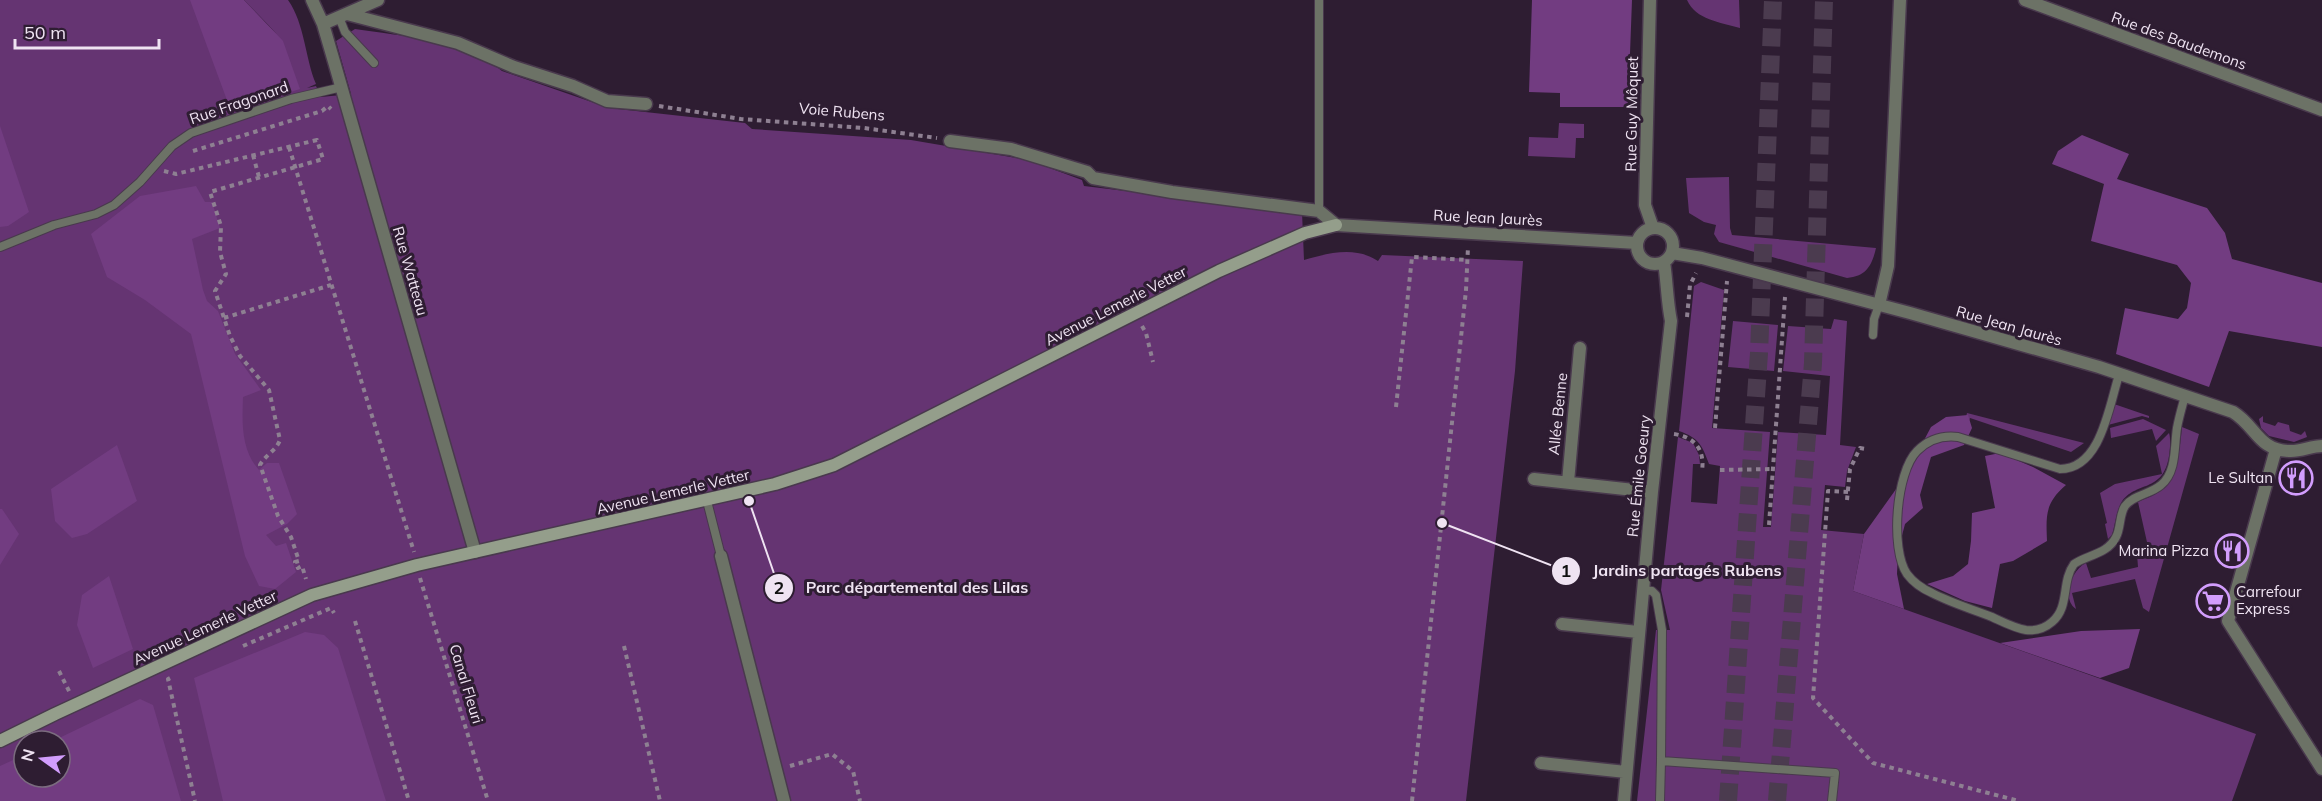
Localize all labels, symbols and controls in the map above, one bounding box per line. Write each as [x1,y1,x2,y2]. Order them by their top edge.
street label: Rue des Baudemons [2109,7,2249,74]
scale bar [15,12,159,50]
text: 50 m [24,21,66,44]
street label: Rue Guy Môquet [1621,56,1642,172]
street label: Rue Fragonard [187,77,291,128]
street label: Voie Rubens [798,98,886,125]
street label: Rue Jean Jaurès [1433,205,1543,230]
street label: Rue Watteau [389,224,432,318]
street label: Avenue Lemerle Vetter [1042,261,1190,350]
street label: Rue Jean Jaurès [1954,301,2064,350]
street label: Allée Benne [1544,372,1571,456]
street label: Rue Émile Goeury [1623,414,1654,538]
restaurant icon: Le Sultan [2278,460,2314,496]
street label: Avenue Lemerle Vetter [595,465,752,518]
place label: Le Sultan [2208,468,2273,487]
restaurant icon: Marina Pizza [2214,533,2250,569]
place label: Marina Pizza [2119,541,2209,560]
callout: Jardins partagés Rubens [1551,554,1794,588]
text: 1 [1561,559,1571,582]
text: Jardins partagés Rubens [1593,560,1781,580]
callout: Parc départemental des Lilas [764,571,1040,605]
text: 2 [774,576,784,599]
text: Parc départemental des Lilas [806,577,1028,597]
place label: Carrefour Express [2236,582,2302,618]
supermarket icon: Carrefour Express [2195,583,2231,619]
street label: Avenue Lemerle Vetter [130,586,280,669]
street label: Canal Fleuri [445,642,488,726]
north arrow [12,729,72,789]
text: N [16,747,39,764]

